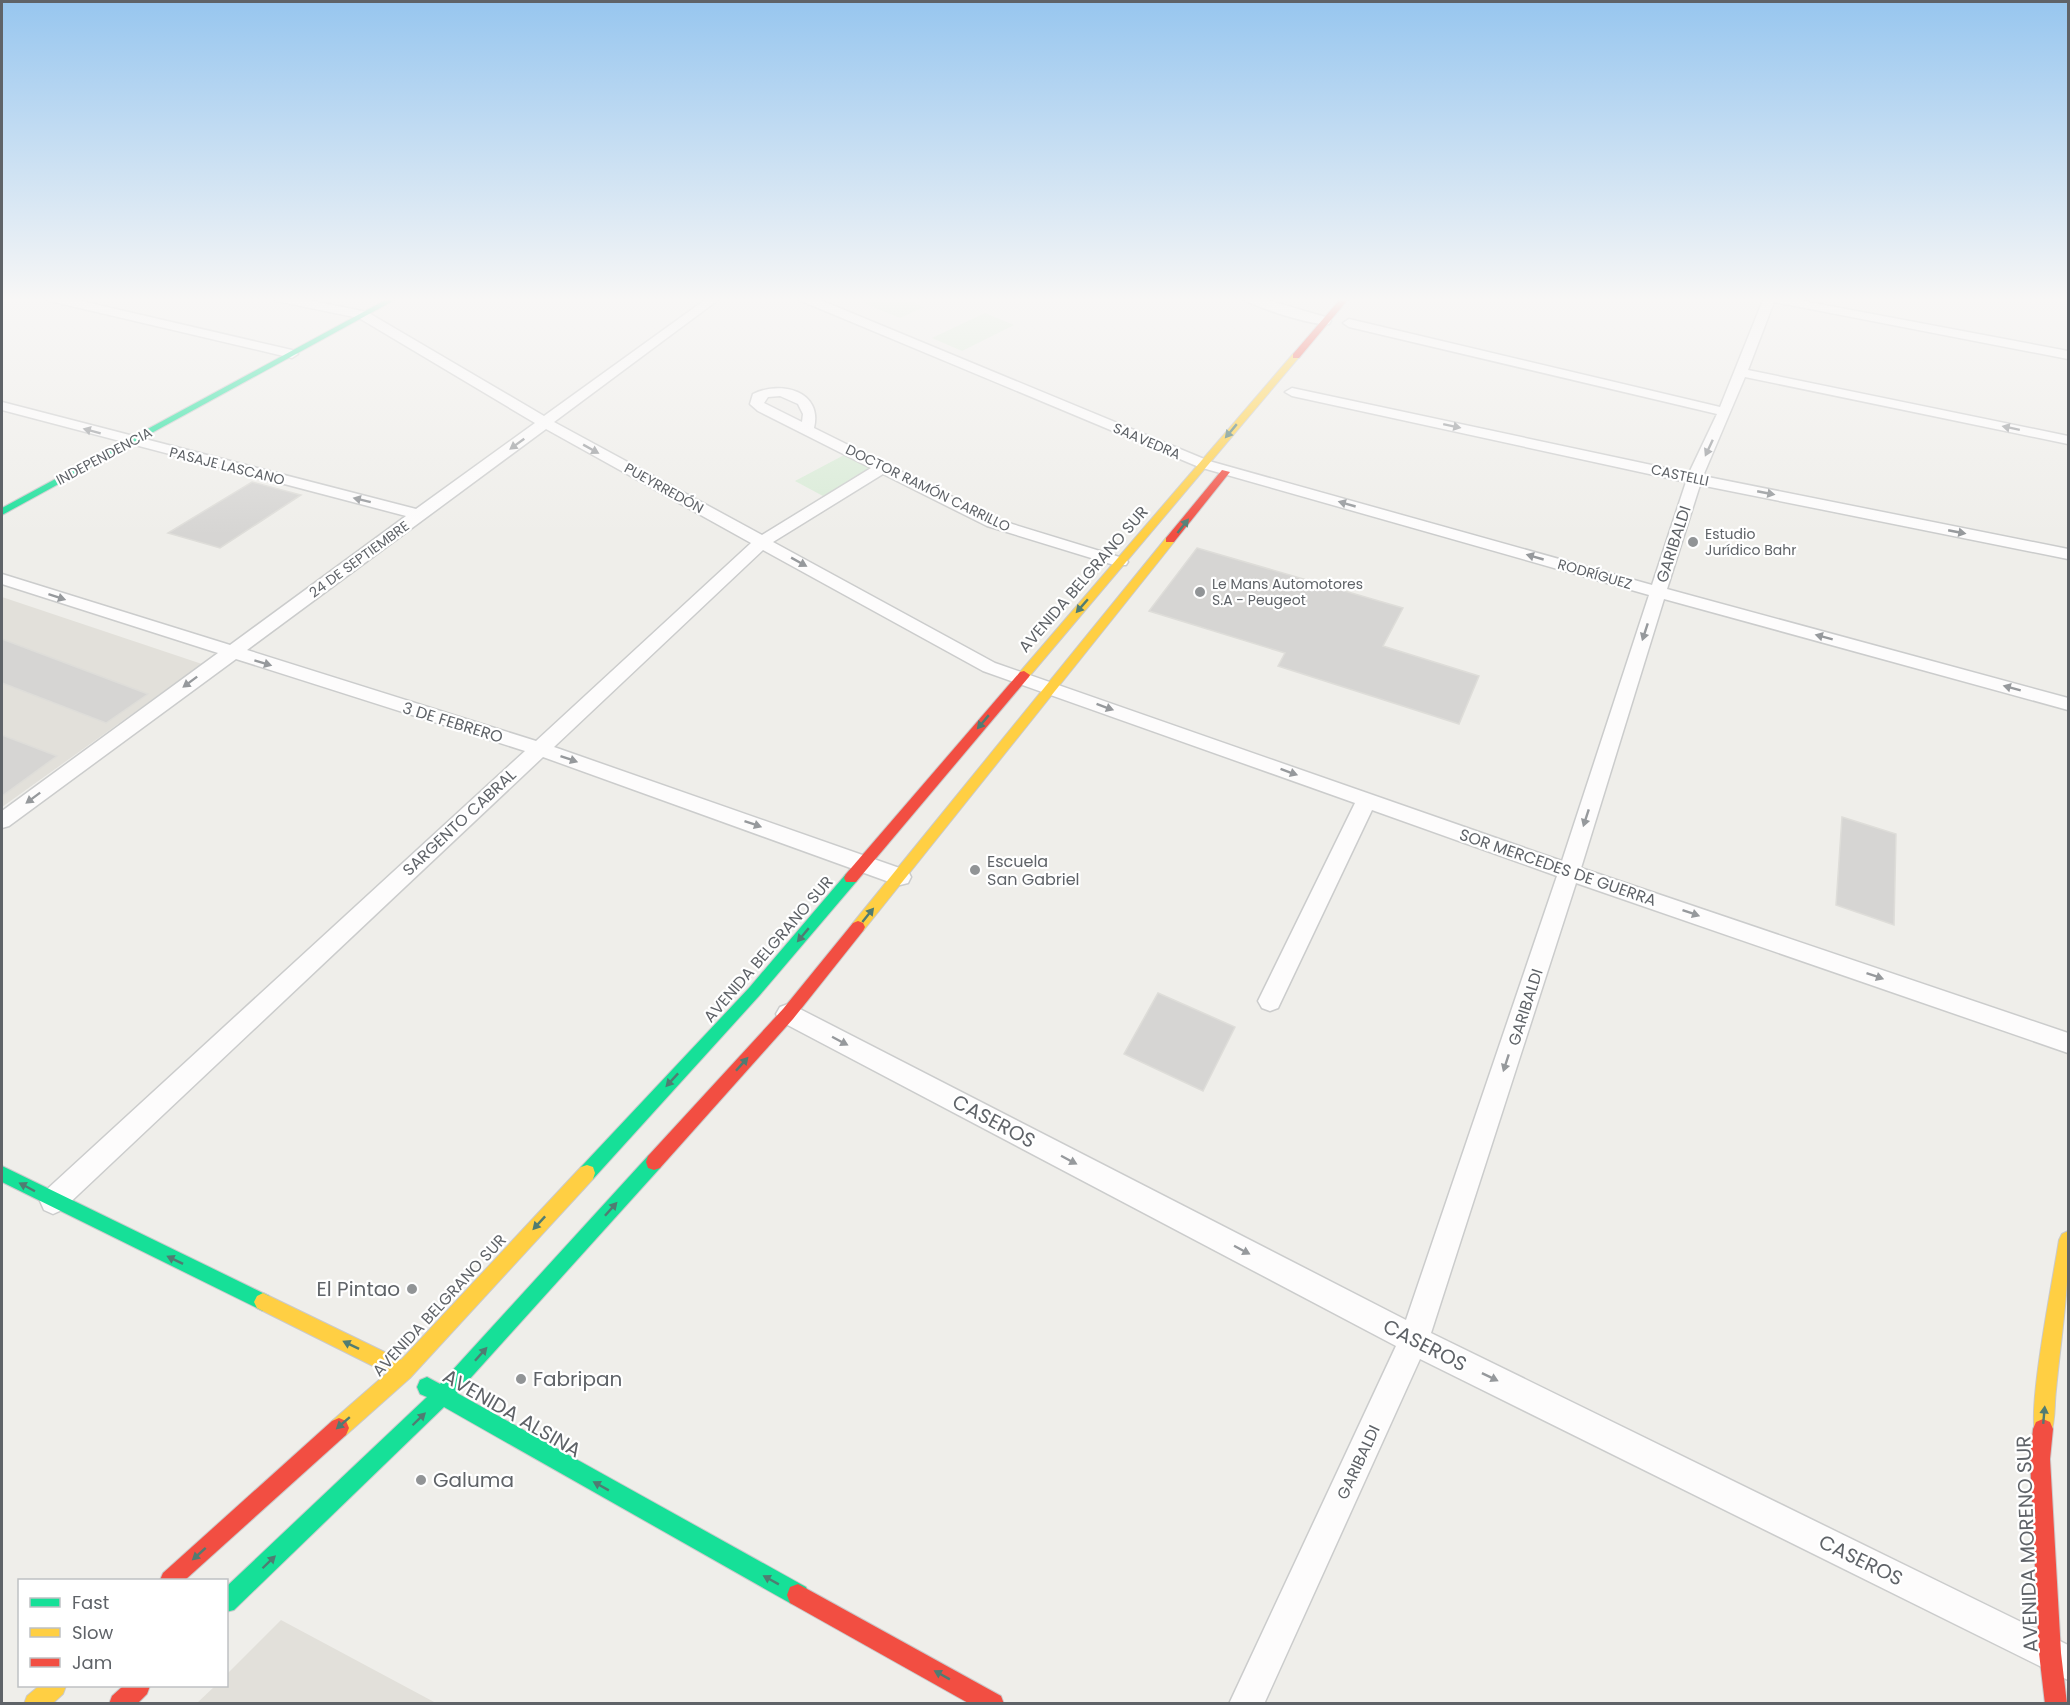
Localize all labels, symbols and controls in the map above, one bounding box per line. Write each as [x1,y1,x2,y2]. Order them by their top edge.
street label: SAAVEDRA [1110,418,1184,464]
street label: INDEPENDENCIA [52,422,156,490]
one-way arrow [1443,422,1461,432]
one-way arrow [1225,423,1238,438]
one-way arrow [2002,423,2021,432]
one-way arrow [83,425,101,435]
one-way arrow [510,437,525,449]
street label: DOCTOR RAMÓN CARRILLO [842,439,1014,537]
one-way arrow [1704,440,1713,457]
street label: PASAJE LASCANO [167,442,287,490]
one-way arrow [583,444,600,454]
street label: PUEYRREDÓN [621,458,707,518]
street label: CASTELLI [1649,459,1711,491]
one-way arrow [1757,489,1776,498]
one-way arrow [353,495,371,505]
one-way arrow [1338,499,1356,509]
street label: AVENIDA BELGRANO SUR [1013,501,1153,658]
street label: GARIBALDI [1650,503,1697,586]
street label: 24 DE SEPTIEMBRE [305,516,413,602]
one-way arrow [1176,518,1188,533]
place label: Estudio Jurídico Bahr [1705,524,1796,560]
one-way arrow [1948,528,1967,537]
marker: Estudio Jurídico Bahr [1686,535,1700,549]
one-way arrow [1526,552,1544,562]
street label: RODRÍGUEZ [1555,554,1635,594]
one-way arrow [791,557,808,567]
place label: Le Mans Automotores S.A - Peugeot [1212,574,1363,610]
marker: Le Mans Automotores S.A - Peugeot [1193,585,1207,599]
one-way arrow [48,593,66,602]
one-way arrow [1076,598,1089,613]
one-way arrow [1640,623,1649,641]
one-way arrow [1815,632,1833,641]
one-way arrow [254,658,272,668]
one-way arrow [182,676,198,688]
one-way arrow [2003,683,2021,693]
street label: 3 DE FEBRERO [400,696,506,749]
one-way arrow [1096,702,1114,712]
one-way arrow [977,714,990,729]
one-way arrow [560,755,578,765]
street label: SARGENTO CABRAL [397,764,521,881]
one-way arrow [1280,768,1298,778]
one-way arrow [26,792,42,804]
one-way arrow [1581,809,1590,827]
one-way arrow [744,819,762,829]
street label: SOR MERCEDES DE GUERRA [1456,823,1660,912]
place label: Escuela San Gabriel [987,850,1080,891]
marker: Escuela San Gabriel [968,863,982,877]
street label: AVENIDA BELGRANO SUR [698,871,838,1028]
one-way arrow [861,908,874,923]
one-way arrow [1682,909,1700,919]
one-way arrow [796,927,809,943]
street label: GARIBALDI [1502,966,1549,1049]
one-way arrow [1866,972,1884,982]
one-way arrow [831,1035,849,1045]
one-way arrow [1501,1054,1510,1072]
one-way arrow [735,1057,749,1072]
one-way arrow [666,1072,679,1087]
street label: CASEROS [947,1087,1041,1155]
one-way arrow [1060,1155,1077,1165]
one-way arrow [19,1183,36,1192]
one-way arrow [604,1202,618,1216]
one-way arrow [532,1215,546,1230]
street label: AVENIDA BELGRANO SUR [367,1229,512,1382]
one-way arrow [1233,1245,1250,1255]
one-way arrow [167,1255,184,1265]
place label: El Pintao [317,1275,400,1303]
marker: El Pintao [405,1282,419,1296]
street label: CASEROS [1378,1312,1472,1378]
one-way arrow [342,1341,359,1350]
one-way arrow [474,1346,488,1361]
street label: AVENIDA ALSINA [438,1362,586,1464]
place label: Fabripan [533,1365,622,1393]
marker: Fabripan [514,1372,528,1386]
one-way arrow [1481,1372,1498,1382]
one-way arrow [2039,1405,2049,1424]
one-way arrow [411,1412,426,1426]
one-way arrow [336,1416,351,1429]
street label: GARIBALDI [1331,1421,1386,1503]
street label: AVENIDA MORENO SUR [2009,1435,2045,1653]
place label: Galuma [433,1466,514,1494]
marker: Galuma [414,1473,428,1487]
one-way arrow [592,1481,609,1491]
street label: CASEROS [1814,1528,1908,1592]
one-way arrow [192,1547,207,1560]
one-way arrow [261,1555,275,1569]
one-way arrow [763,1575,780,1585]
legend [18,1579,228,1687]
text: Fast [72,1590,109,1615]
text: Slow [72,1620,114,1645]
text: Jam [72,1650,112,1675]
one-way arrow [933,1670,950,1680]

